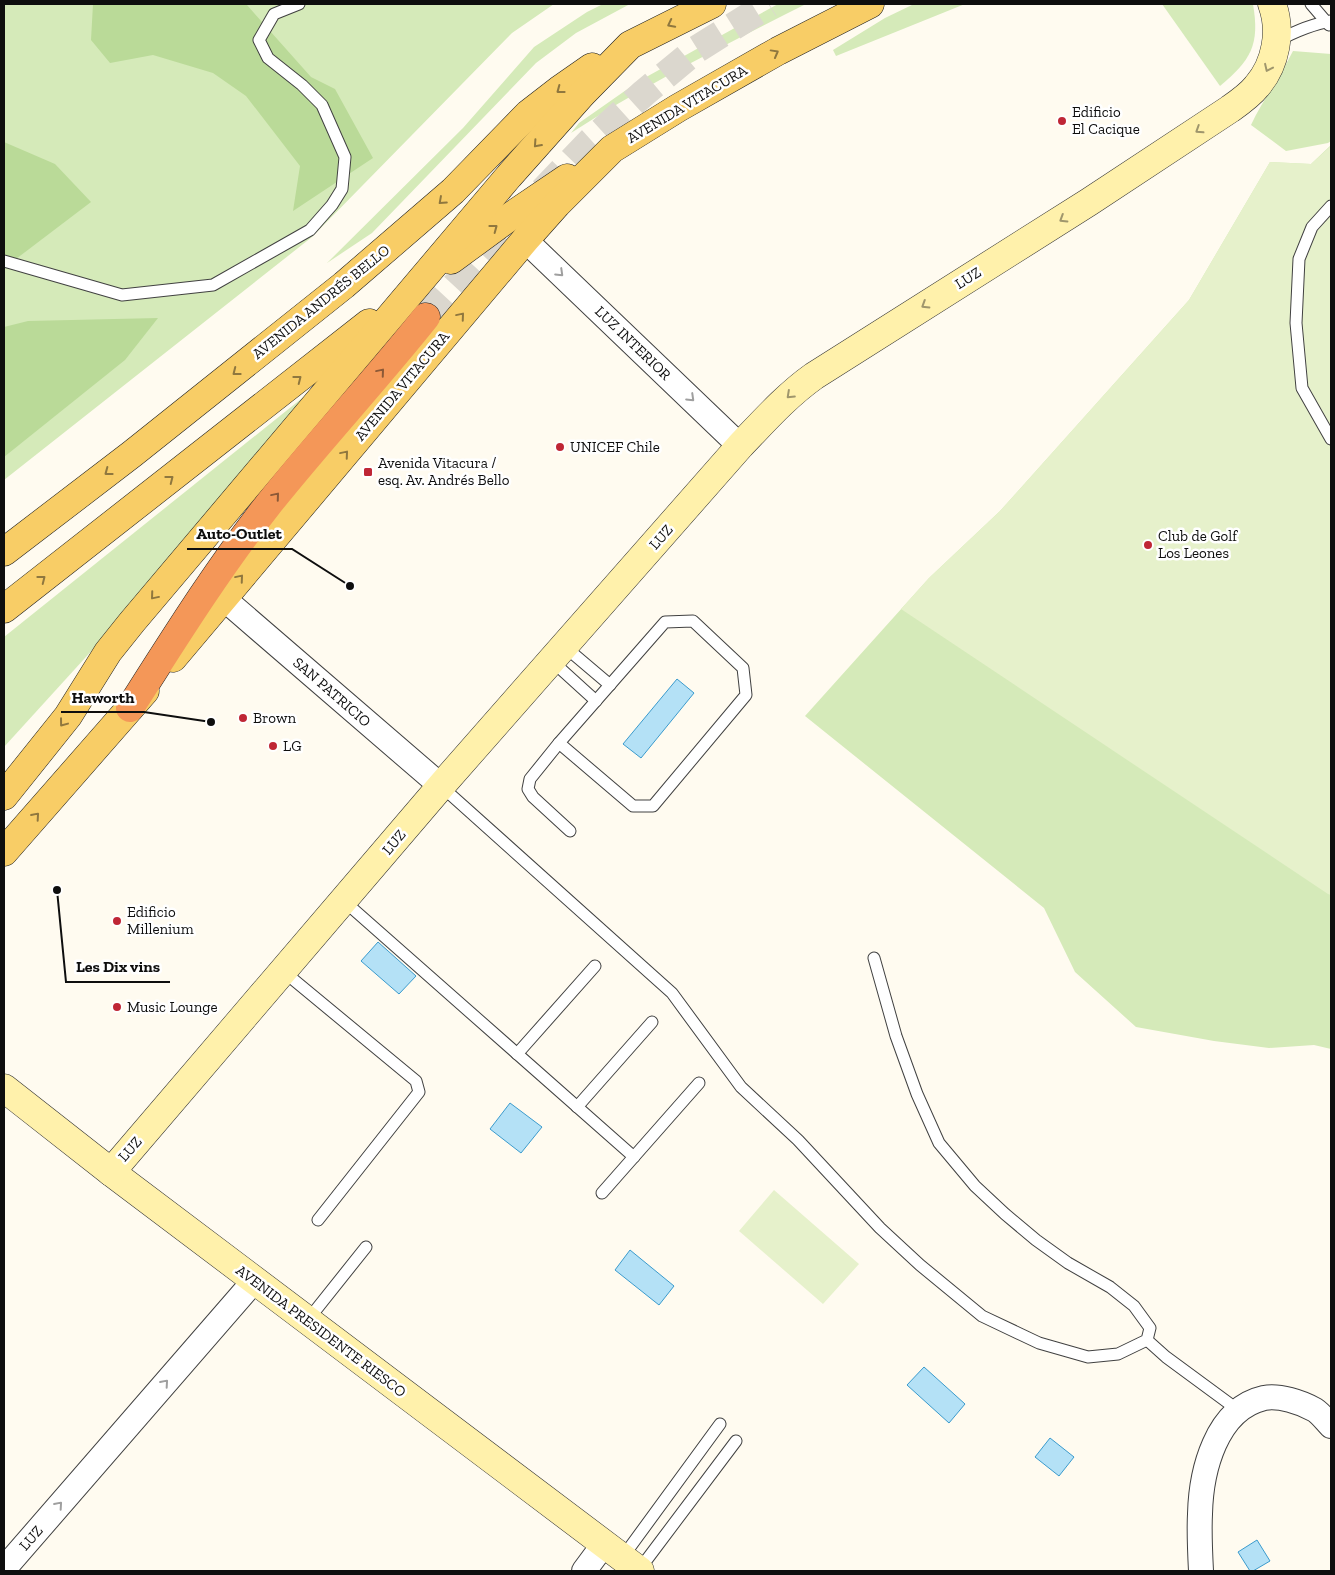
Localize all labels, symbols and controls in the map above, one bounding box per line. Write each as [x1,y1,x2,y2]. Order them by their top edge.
one-way arrow [667,18,676,28]
one-way arrow [769,49,778,59]
street label: AVENIDA VITACURA [624,61,751,147]
one-way arrow [1264,63,1274,72]
one-way arrow [557,84,566,92]
place label: Edificio El Cacique [1072,103,1140,138]
marker: Edificio El Cacique [1056,115,1068,127]
one-way arrow [1195,124,1205,133]
one-way arrow [534,139,543,148]
one-way arrow [438,195,447,204]
one-way arrow [1059,212,1068,222]
one-way arrow [488,226,497,234]
street label: AVENIDA ANDRÉS BELLO [249,241,393,363]
street label: LUZ [952,263,985,293]
one-way arrow [555,267,564,276]
one-way arrow [922,299,931,309]
street label: LUZ INTERIOR [591,302,675,384]
one-way arrow [456,313,464,322]
street label: AVENIDA VITACURA [351,327,453,444]
one-way arrow [232,366,241,375]
one-way arrow [376,368,385,377]
one-way arrow [292,376,301,384]
one-way arrow [787,389,796,398]
one-way arrow [685,392,694,401]
place label: UNICEF Chile [570,438,660,456]
marker: UNICEF Chile [554,441,566,453]
one-way arrow [340,450,349,459]
place label: Avenida Vitacura / esq. Av. Andrés Bello [378,454,510,489]
one-way arrow [104,466,114,475]
marker: Avenida Vitacura / esq. Av. Andrés Bello [362,466,374,478]
one-way arrow [164,476,174,485]
one-way arrow [271,492,280,501]
callout: Auto-Outlet [187,518,292,549]
street label: LUZ [645,521,677,553]
text: Auto-Outlet [196,524,283,543]
place label: Club de Golf Los Leones [1158,527,1238,562]
marker: Club de Golf Los Leones [1142,539,1154,551]
one-way arrow [235,575,243,584]
one-way arrow [36,577,45,585]
one-way arrow [151,590,160,599]
street label: SAN PATRICIO [289,653,375,731]
callout: Haworth [61,681,144,712]
text: Haworth [72,688,135,707]
place label: Brown [253,709,296,727]
marker: Brown [237,712,249,724]
one-way arrow [60,717,69,727]
place label: LG [283,737,302,755]
marker: LG [267,740,279,752]
one-way arrow [30,812,39,821]
street label: LUZ [378,825,410,858]
place label: Edificio Millenium [127,903,194,938]
marker: Edificio Millenium [111,915,123,927]
callout: Les Dix vins [66,951,170,982]
text: Les Dix vins [76,957,160,976]
place label: Music Lounge [127,998,218,1016]
marker: Music Lounge [111,1001,123,1013]
street label: LUZ [114,1133,146,1165]
street label: AVENIDA PRESIDENTE RIESCO [232,1261,410,1401]
one-way arrow [159,1379,168,1388]
one-way arrow [53,1502,62,1511]
street label: LUZ [15,1522,47,1554]

